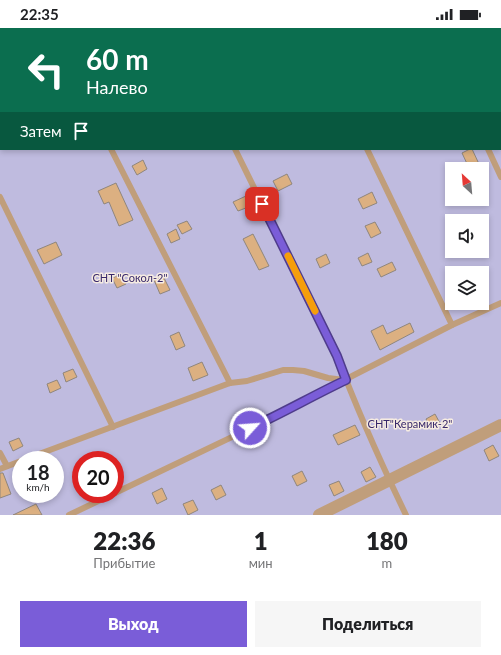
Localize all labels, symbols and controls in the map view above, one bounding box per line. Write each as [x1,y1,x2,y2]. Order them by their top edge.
text: 22:35 [20,5,59,23]
text: 60 m [86,42,149,76]
icon: left [20,44,72,96]
text: Налево [86,76,148,98]
icon: arrive [70,120,92,142]
text: Затем [20,122,62,140]
north arrow [445,162,489,206]
map controls [445,162,489,310]
pin [245,187,279,221]
icon: arrive [251,193,273,215]
button: sound [445,214,489,258]
button: layers [445,266,489,310]
park label: СНТ "Сокол-2" [92,271,168,284]
position arrow [229,407,271,449]
park label: СНТ"Керамик-2" [368,417,452,430]
speed limit sign: 20 [72,451,124,503]
text: 18 [26,460,50,484]
text: km/h [26,481,50,493]
text: 22:36 [93,526,155,555]
text: 1 [254,526,268,555]
text: 180 [366,526,408,555]
text: Прибытие [93,555,155,571]
text: мин [249,555,273,571]
text: m [381,555,392,571]
button: Выход [20,601,247,647]
button: Поделиться [255,601,481,647]

